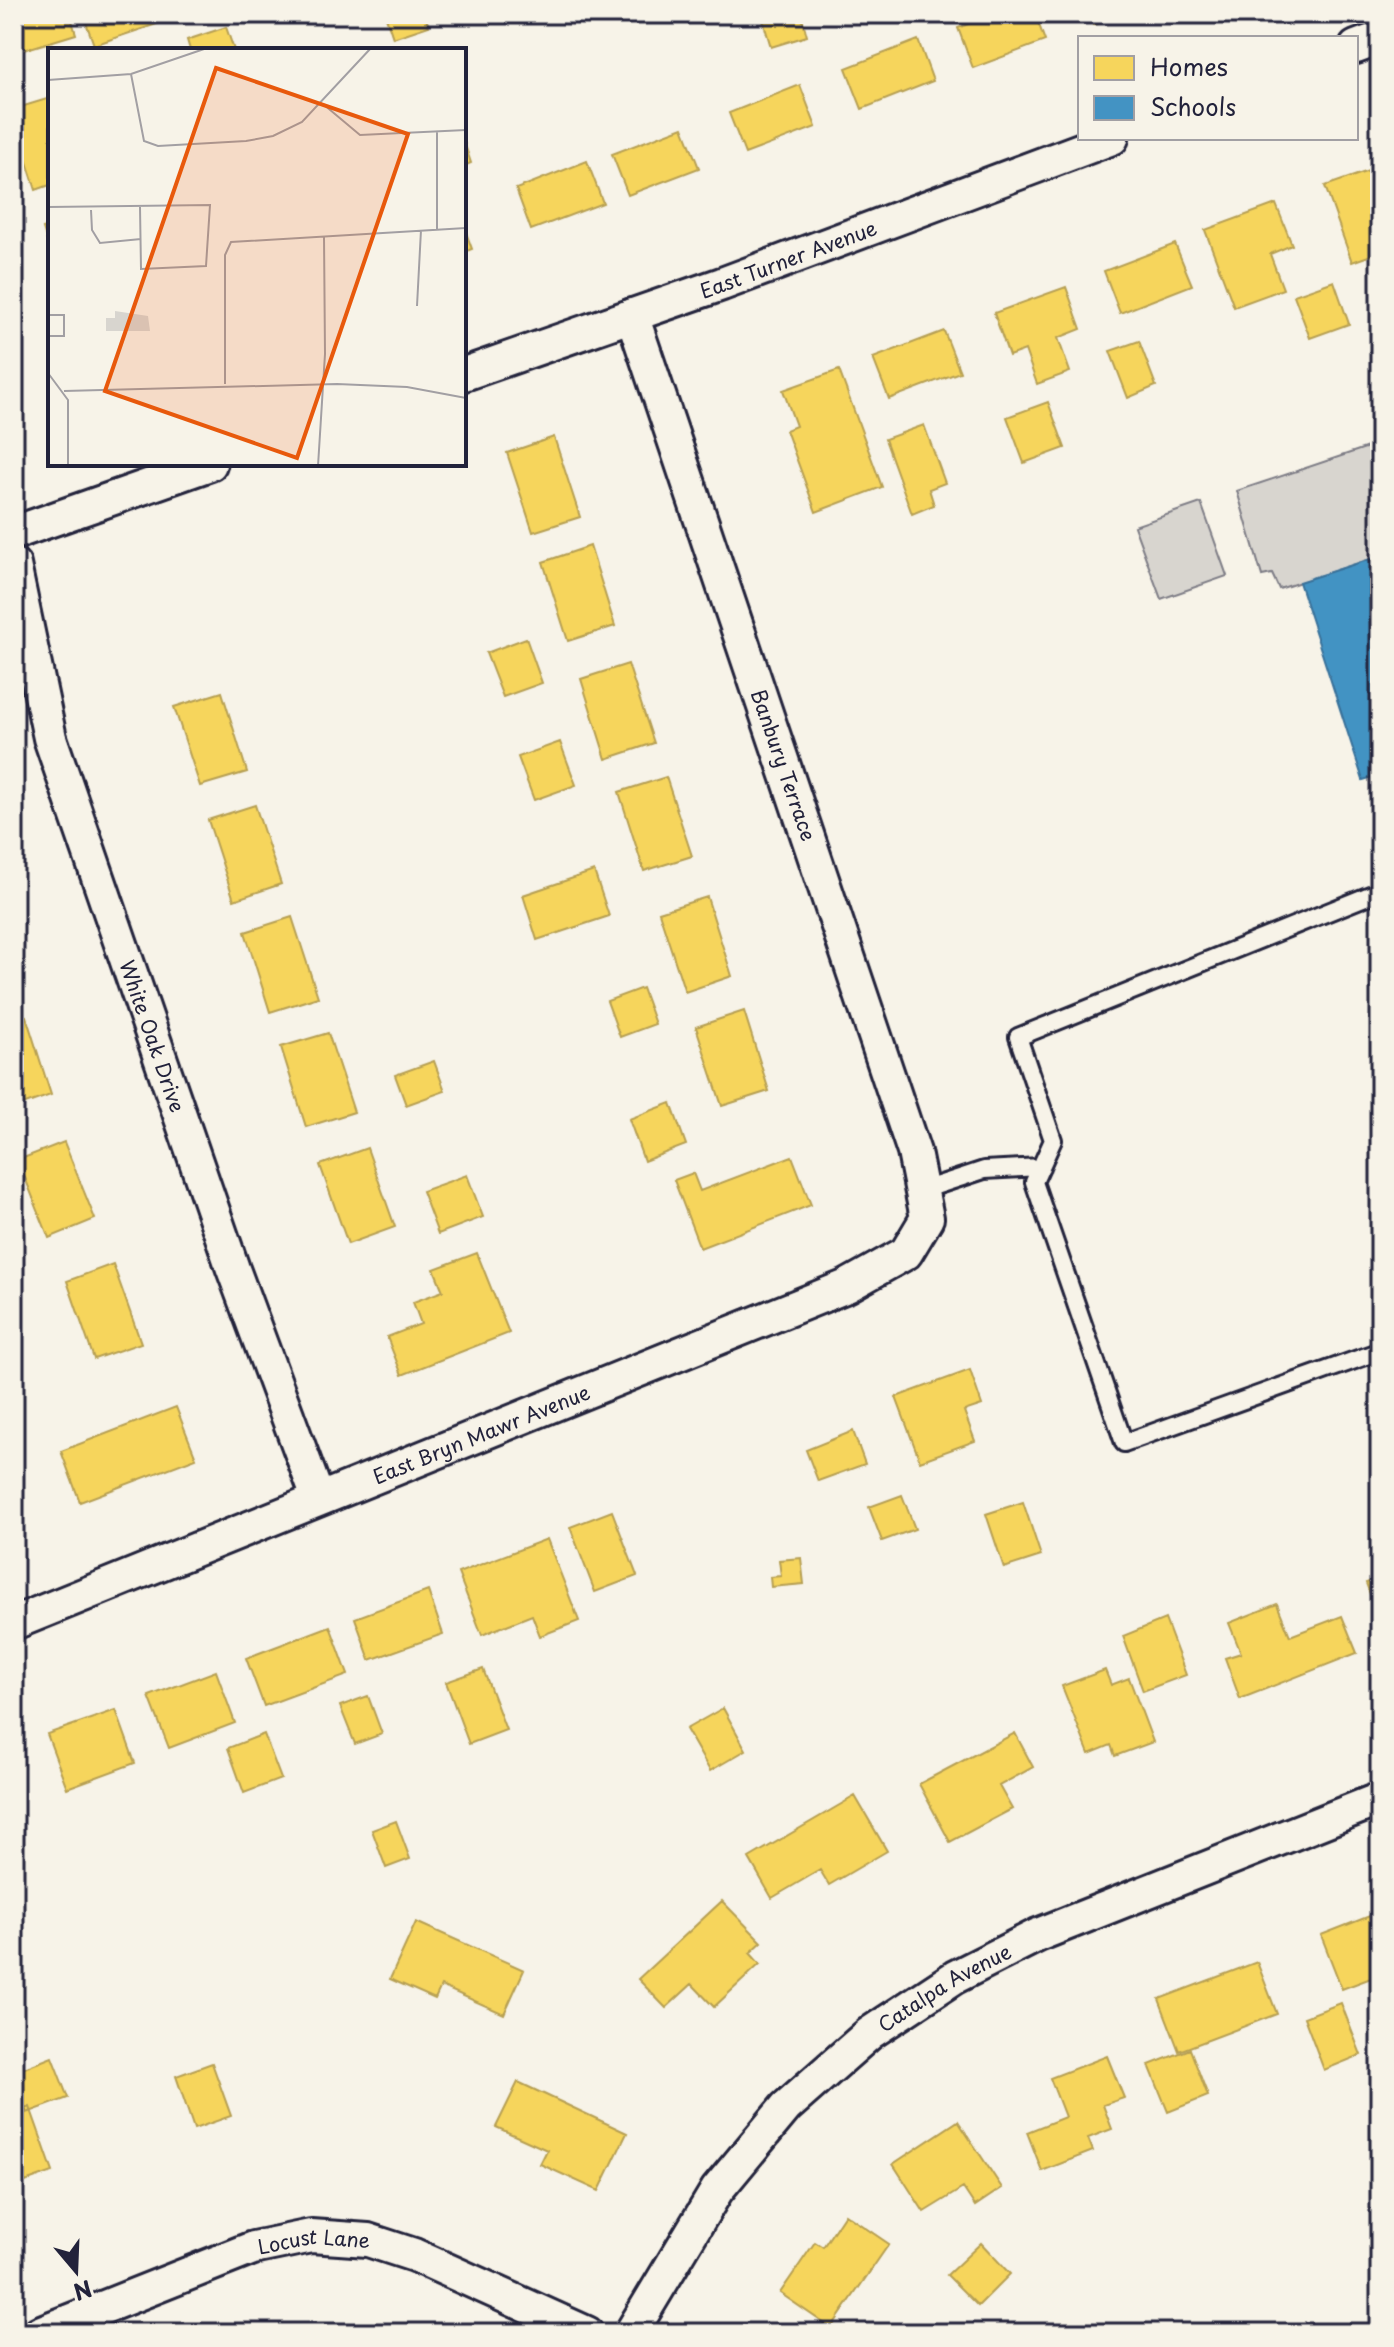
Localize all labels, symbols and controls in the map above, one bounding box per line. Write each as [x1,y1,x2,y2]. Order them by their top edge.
legend [1078,36,1358,140]
inset map [48,48,466,466]
text: Homes [1150,48,1228,84]
text: Schools [1150,88,1236,124]
street label: East Turner Avenue [696,212,881,306]
street label: Banbury Terrace [744,685,824,845]
street label: White Oak Drive [113,956,193,1116]
street label: East Bryn Mawr Avenue [368,1377,594,1491]
street label: Catalpa Avenue [872,1936,1016,2039]
street label: Locust Lane [255,2221,371,2262]
north arrow [36,2231,116,2311]
text: N [69,2273,97,2310]

